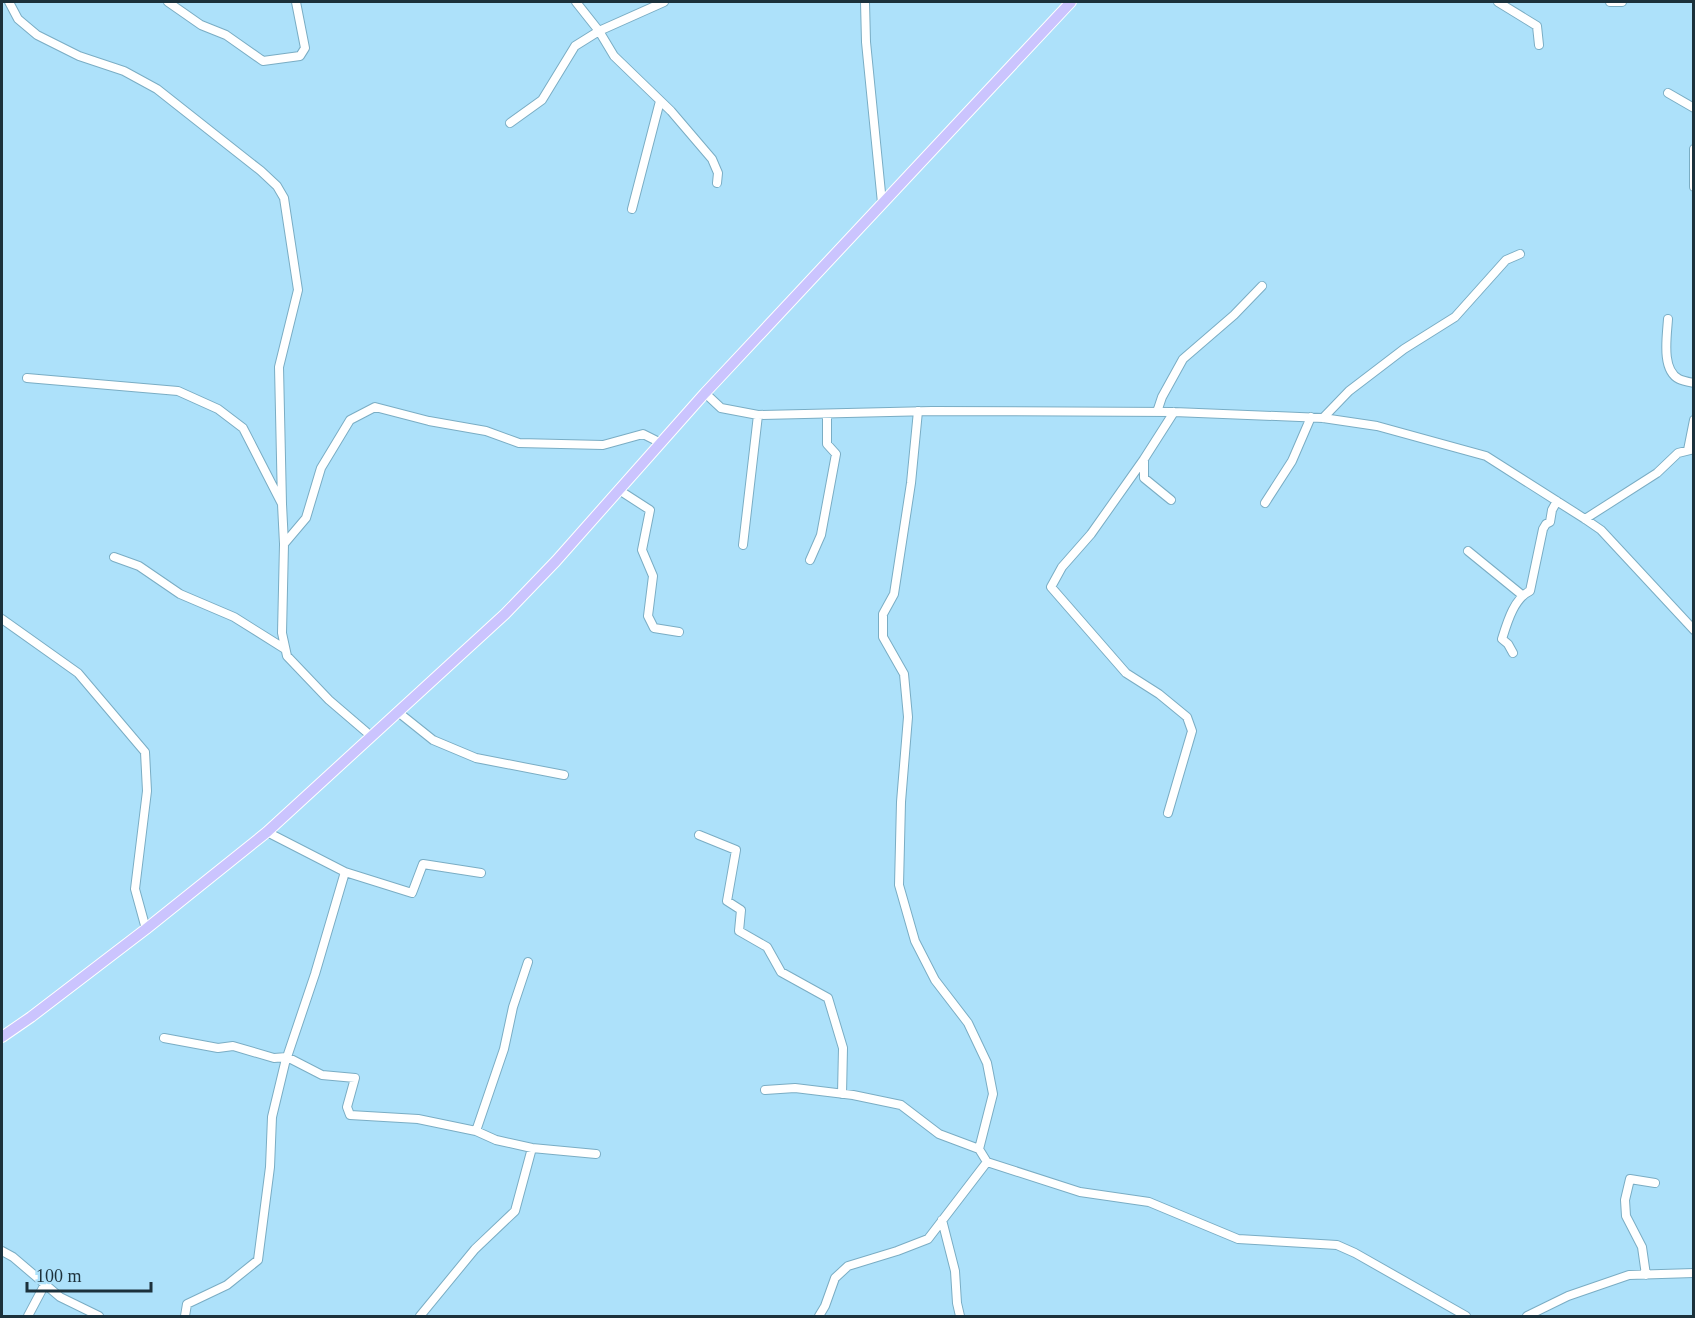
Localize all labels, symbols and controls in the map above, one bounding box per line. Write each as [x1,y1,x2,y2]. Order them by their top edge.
scale bar [27,1255,152,1293]
text: 100 m [36,1266,82,1286]

